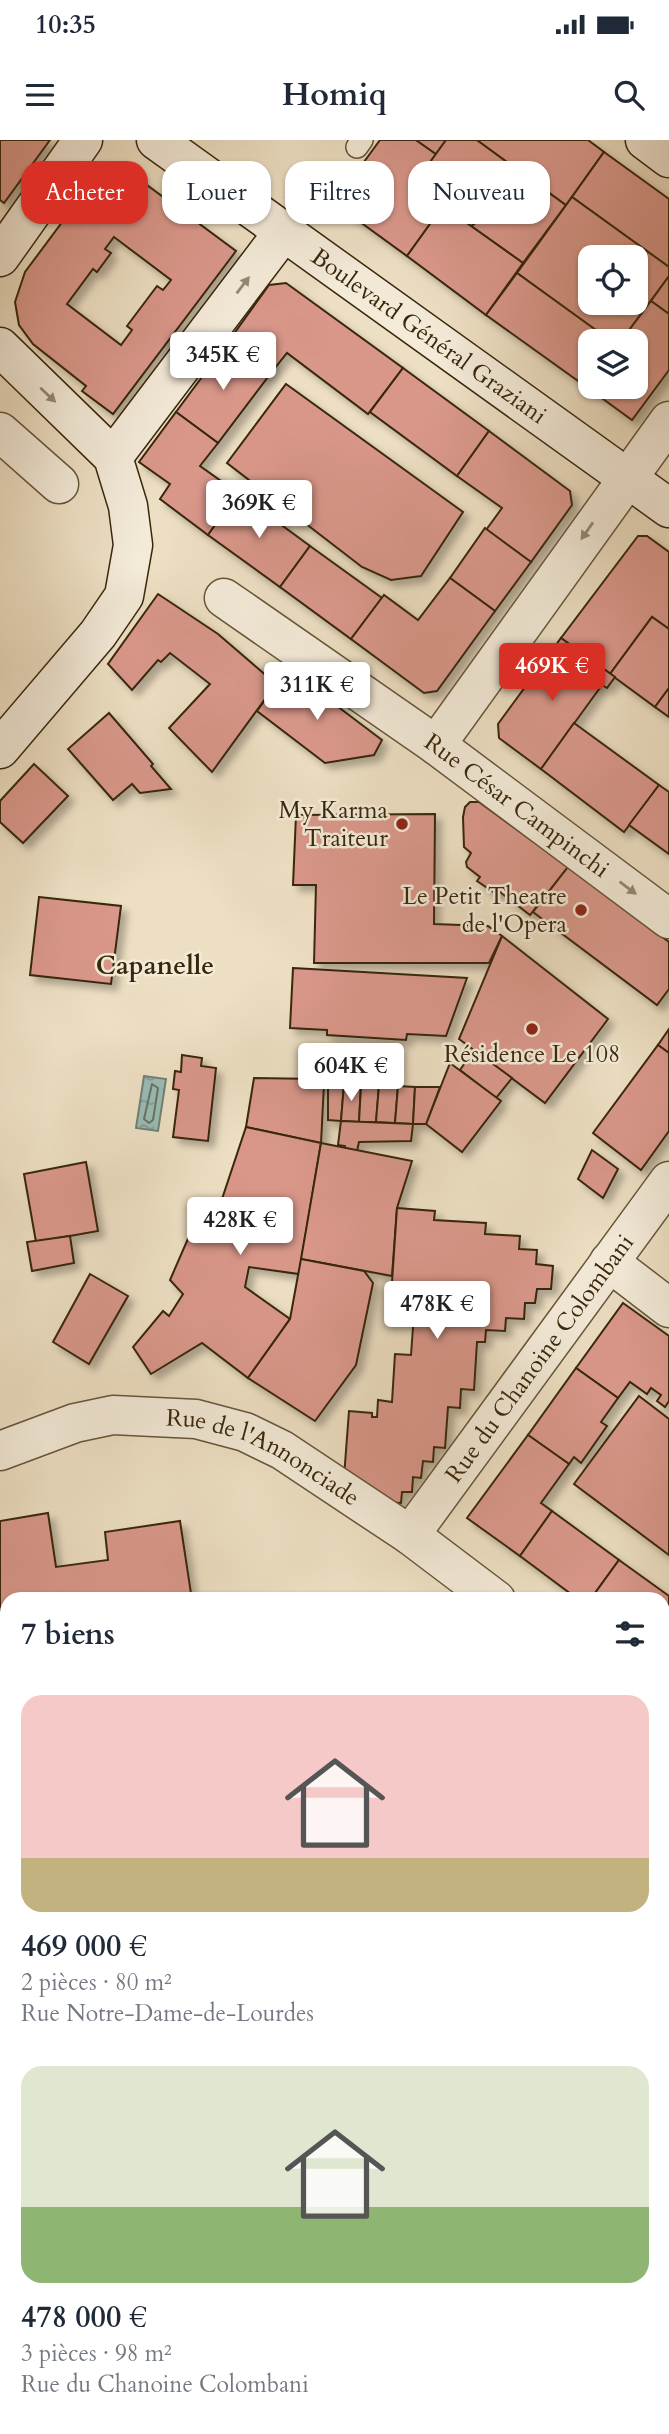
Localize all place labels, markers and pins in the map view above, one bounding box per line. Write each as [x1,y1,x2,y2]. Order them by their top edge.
pin: 345K € [166,332,280,392]
pin: 369K € [202,480,316,540]
pin: 469K € [495,644,609,703]
pin: 311K € [260,662,374,722]
place label: My Karma Traiteur [279,794,389,855]
marker: My Karma Traiteur [394,816,410,832]
place label: Le Petit Theatre de l'Opera [402,880,568,941]
marker: Le Petit Theatre de l'Opera [573,902,589,918]
marker: Résidence Le 108 [524,1021,540,1037]
place label: Résidence Le 108 [444,1038,620,1071]
pin: 604K € [294,1044,408,1103]
pin: 428K € [183,1198,297,1257]
pin: 478K € [380,1282,494,1341]

